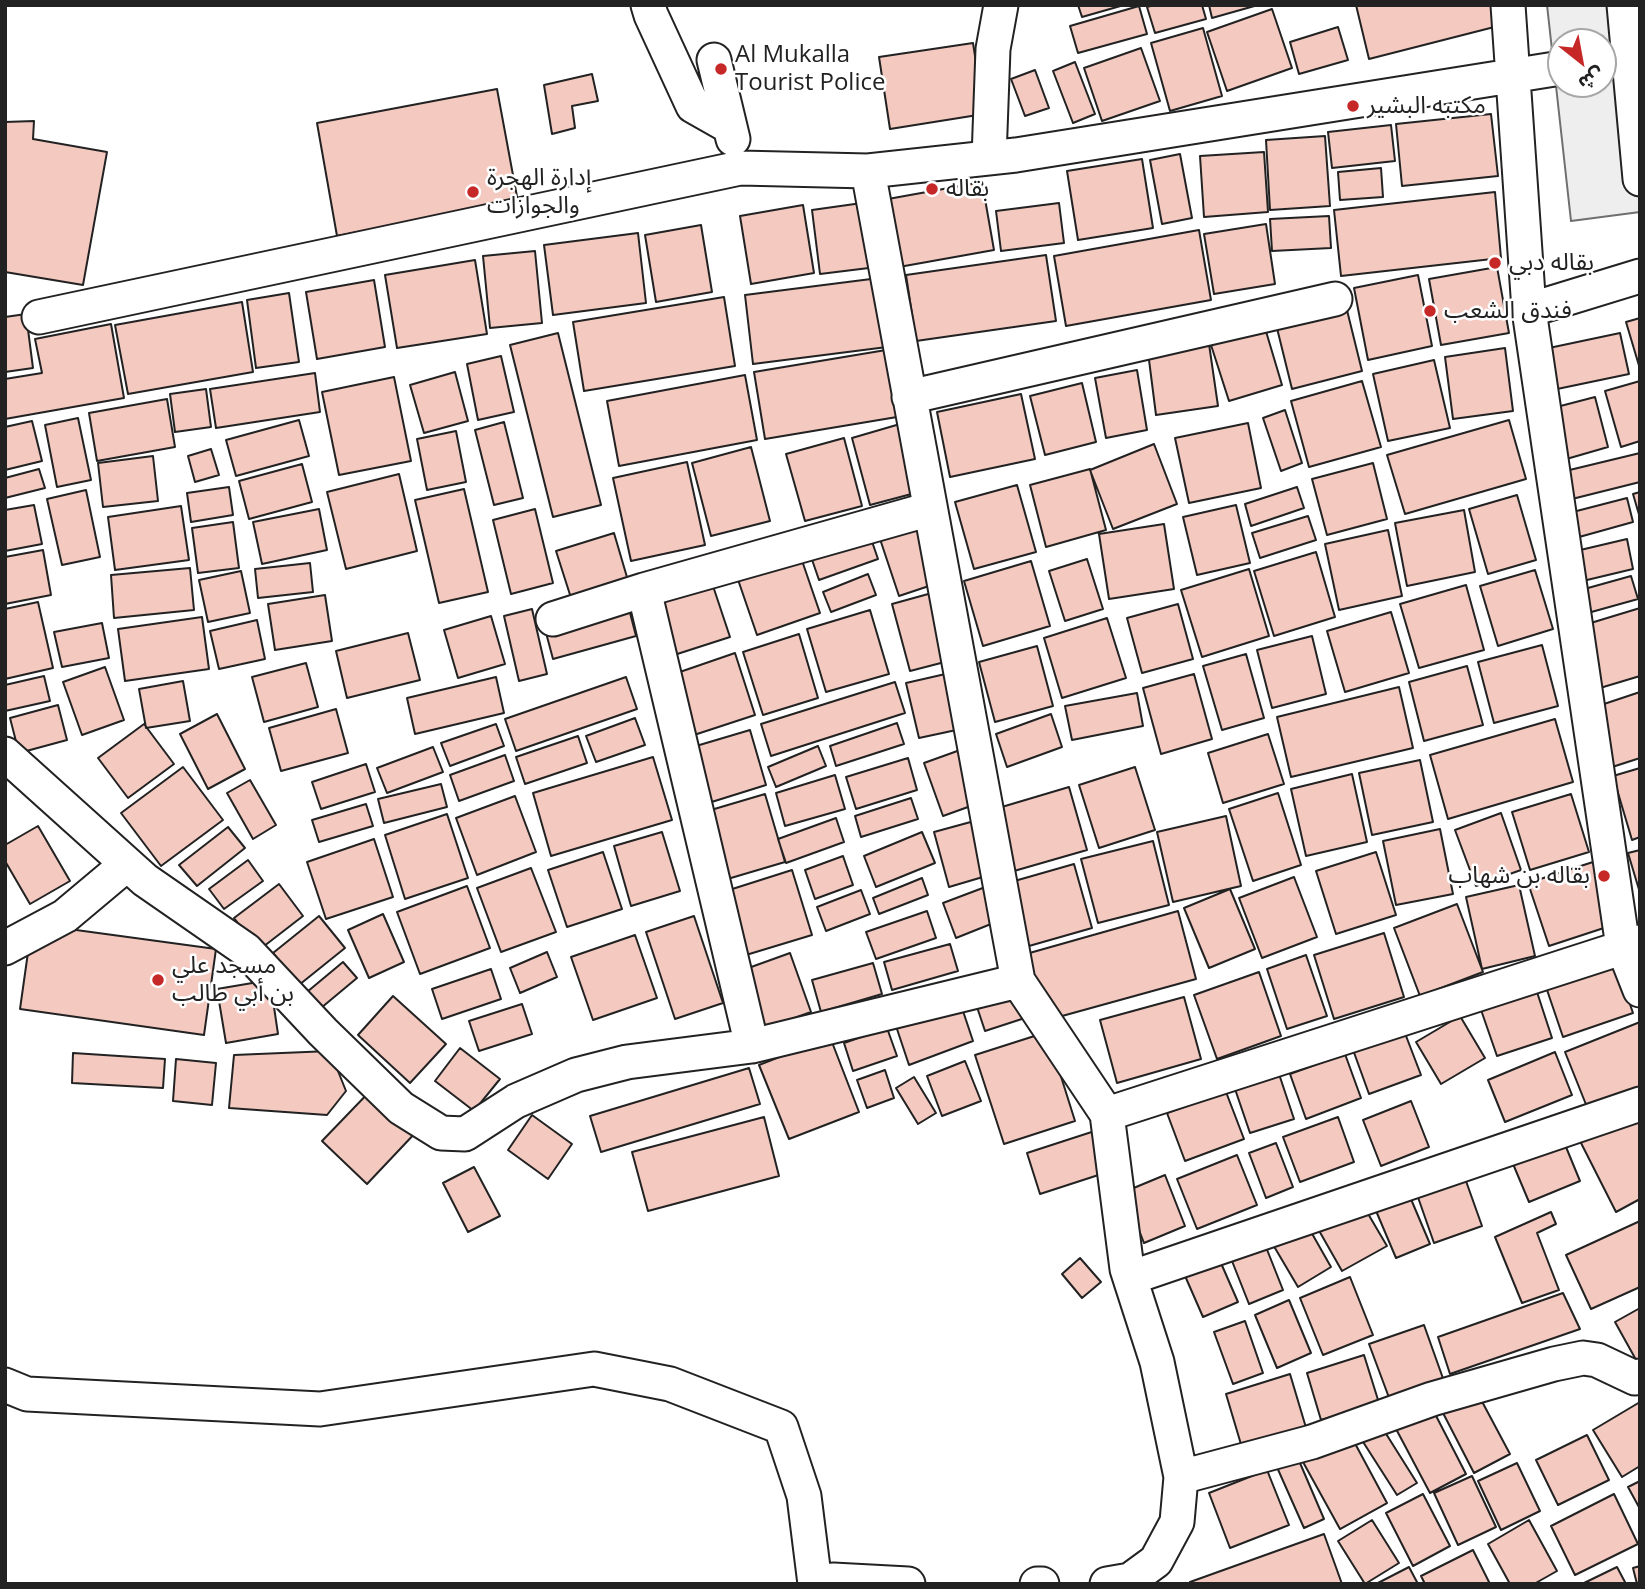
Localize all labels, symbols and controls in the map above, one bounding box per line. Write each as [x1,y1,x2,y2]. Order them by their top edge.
north arrow [1547,28,1617,98]
place label: Al Mukalla Tourist Police [735,41,885,97]
marker: Al Mukalla Tourist Police [713,61,729,77]
text: ش [1574,61,1610,97]
place label: مكتبه البشير [1367,92,1486,120]
marker: مكتبه البشير [1345,98,1361,114]
place label: إدارة الهجرة والجوازات [487,164,591,220]
place label: بقاله [946,175,989,203]
marker: بقاله [924,181,940,197]
marker: إدارة الهجرة والجوازات [465,184,481,200]
place label: بقاله دبي [1509,249,1594,277]
marker: بقاله دبي [1487,255,1503,271]
place label: فندق الشعب [1444,297,1572,325]
marker: فندق الشعب [1422,303,1438,319]
place label: بقاله بن شهاب [1449,862,1590,890]
marker: بقاله بن شهاب [1596,868,1612,884]
place label: مسجد علي بن أبي طالب [172,952,294,1008]
marker: مسجد علي بن أبي طالب [150,972,166,988]

